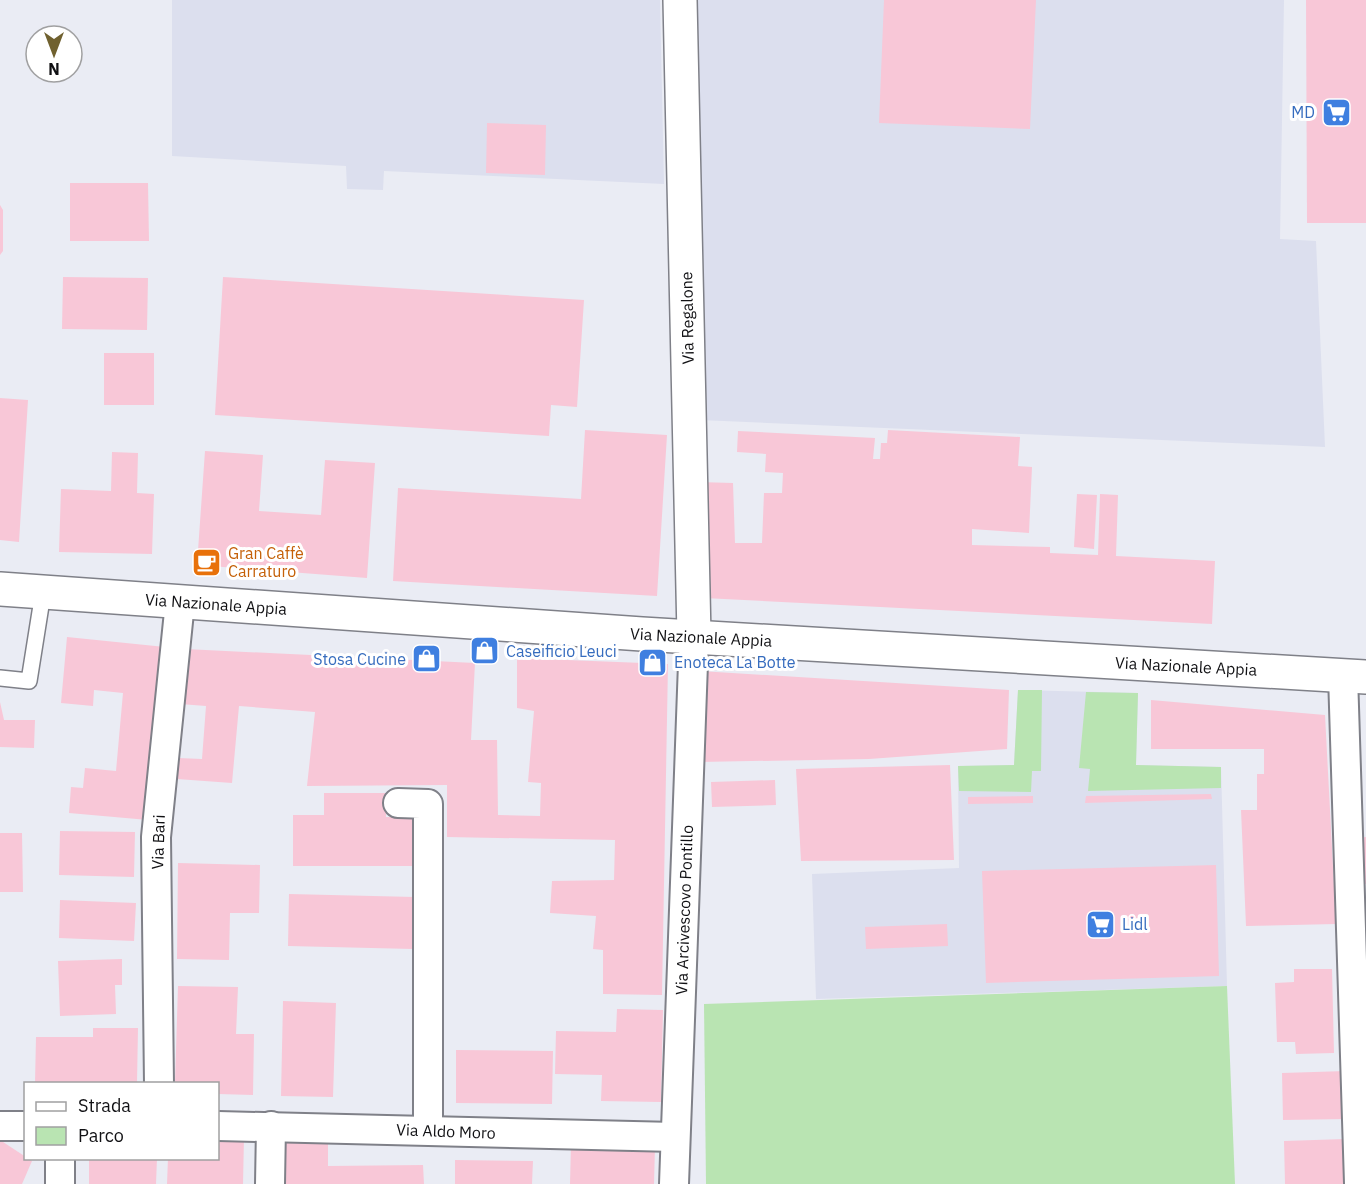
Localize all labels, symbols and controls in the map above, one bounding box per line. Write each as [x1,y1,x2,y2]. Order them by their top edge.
north arrow [24,24,84,84]
text: N [48,59,60,79]
supermarket icon: MD [1320,96,1352,128]
place label: MD [1291,102,1315,122]
street label: Via Regalone [676,271,698,365]
place label: Gran Caffè Carraturo [228,543,304,581]
cafe icon: Gran Caffè Carraturo [191,546,223,578]
street label: Via Nazionale Appia [144,589,288,619]
street label: Via Nazionale Appia [629,623,773,651]
shop icon: Caseificio Leuci [469,635,501,667]
place label: Caseificio Leuci [506,641,617,661]
shop icon: Stosa Cucine [411,643,443,675]
shop icon: Enoteca La Botte [637,646,669,678]
place label: Stosa Cucine [313,649,406,669]
place label: Enoteca La Botte [674,652,796,672]
street label: Via Nazionale Appia [1114,652,1258,680]
street label: Via Bari [147,814,169,870]
street label: Via Arcivescovo Pontillo [671,824,697,995]
supermarket icon: Lidl [1085,908,1117,940]
place label: Lidl [1122,914,1148,934]
legend [24,1082,219,1160]
text: Strada [78,1094,131,1117]
street label: Via Aldo Moro [396,1119,496,1143]
text: Parco [78,1124,124,1147]

